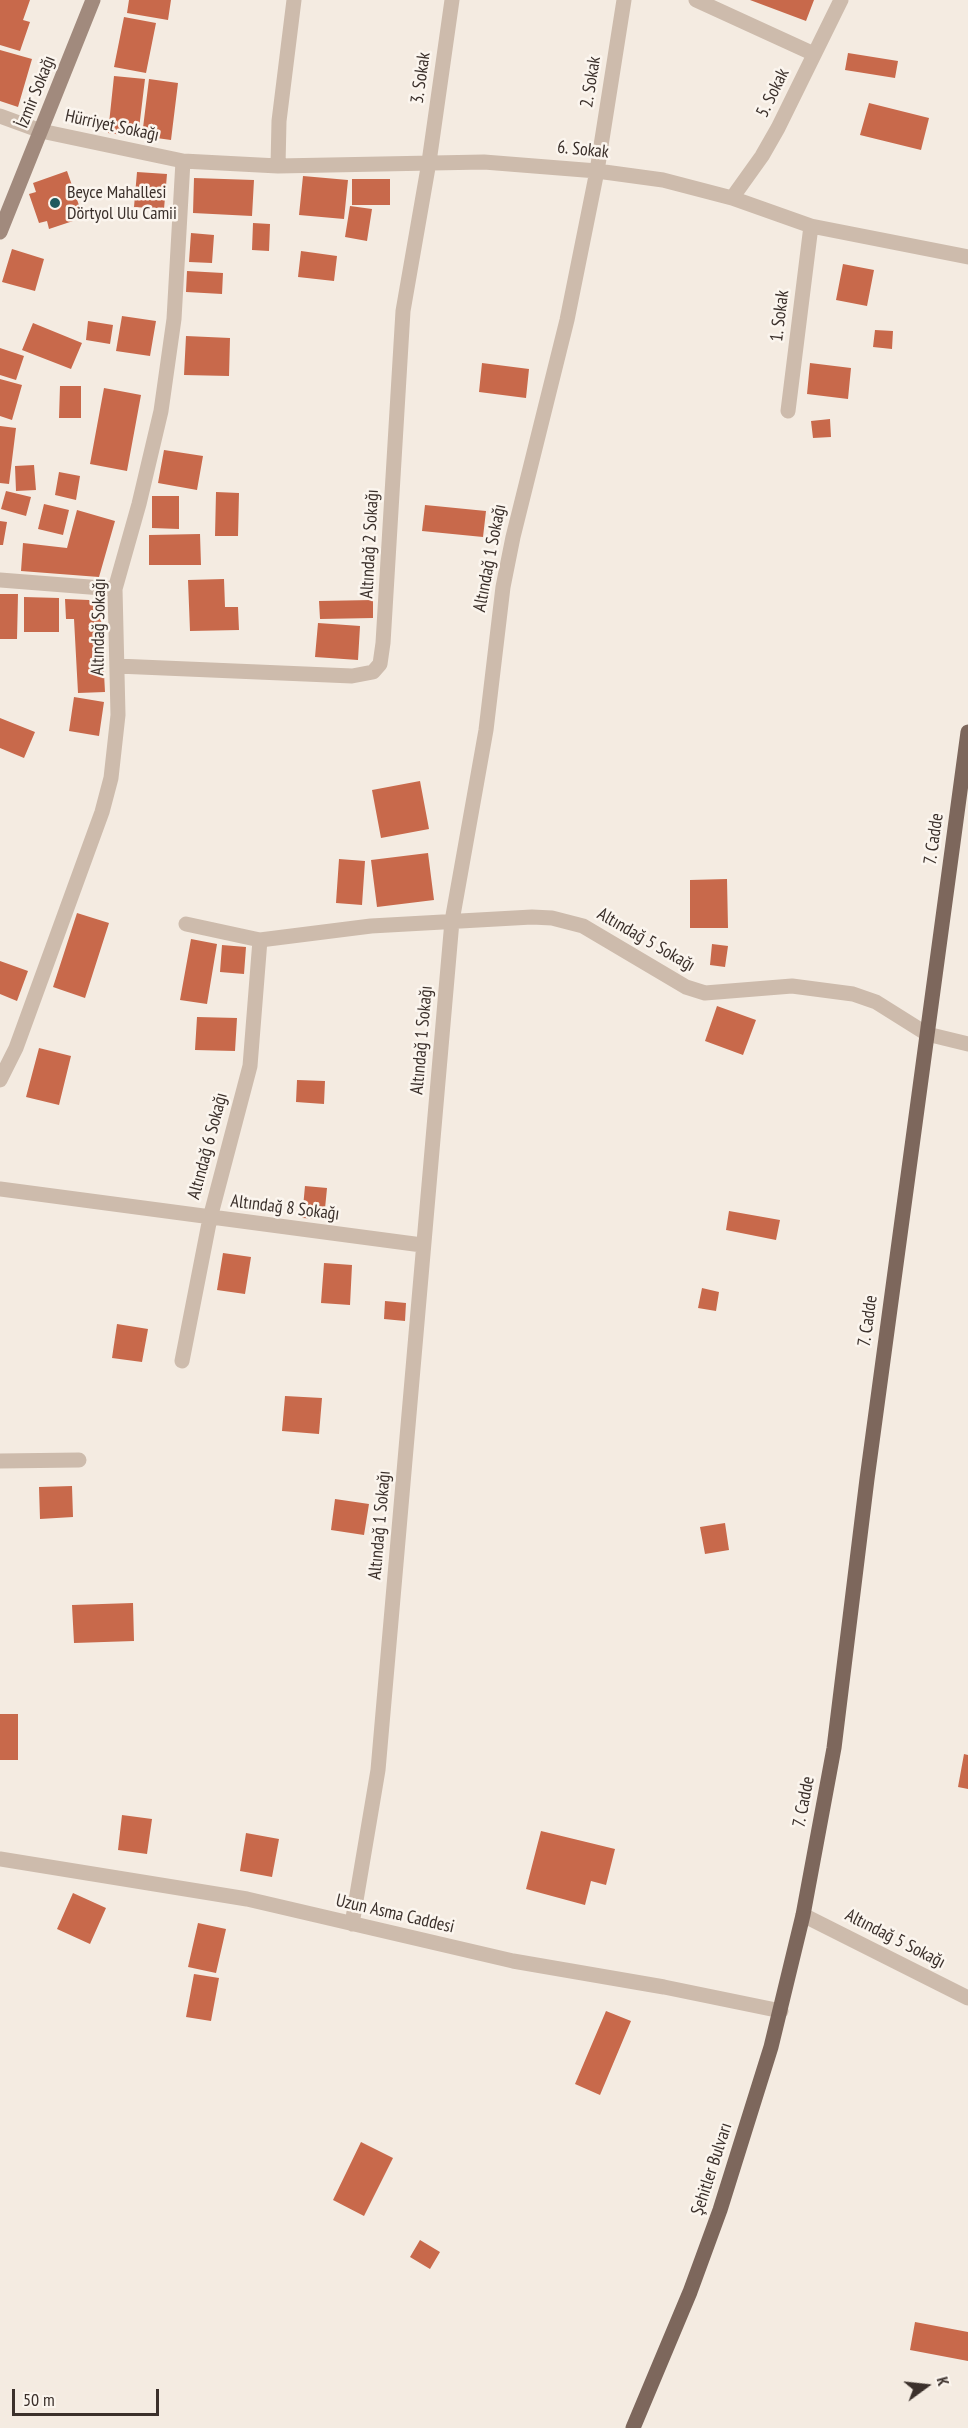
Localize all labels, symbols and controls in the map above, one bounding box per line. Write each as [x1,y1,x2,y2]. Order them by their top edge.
street label: 3. Sokak [407,51,435,105]
street label: İzmir Sokağı [12,53,60,131]
street label: 2. Sokak [576,55,606,109]
street label: 5. Sokak [752,65,794,121]
street label: Hürriyet Sokağı [63,106,161,146]
street label: 6. Sokak [556,137,610,163]
place label: Beyce Mahallesi Dörtyol Ulu Camii [67,182,177,224]
marker: Beyce Mahallesi Dörtyol Ulu Camii [48,196,62,210]
street label: 1. Sokak [766,289,794,343]
street label: Altındağ 2 Sokağı [356,489,384,599]
street label: Altındağ 1 Sokağı [469,502,511,614]
street label: Altındağ Sokağı [87,578,111,676]
street label: 7. Cadde [920,812,948,866]
street label: Altındağ 5 Sokağı [593,903,699,977]
street label: Altındağ 1 Sokağı [406,985,438,1095]
street label: Altındağ 6 Sokağı [183,1090,233,1202]
street label: Altındağ 8 Sokağı [229,1191,341,1225]
street label: 7. Cadde [854,1294,882,1348]
street label: Altındağ 1 Sokağı [364,1470,396,1580]
street label: 7. Cadde [788,1775,820,1829]
street label: Uzun Asma Caddesi [334,1890,456,1938]
street label: Altındağ 5 Sokağı [841,1905,949,1973]
street label: Şehitler Bulvarı [687,2120,737,2218]
north arrow [896,2356,956,2416]
text: K [933,2375,954,2388]
scale bar [15,2377,162,2415]
text: 50 m [23,2388,55,2411]

